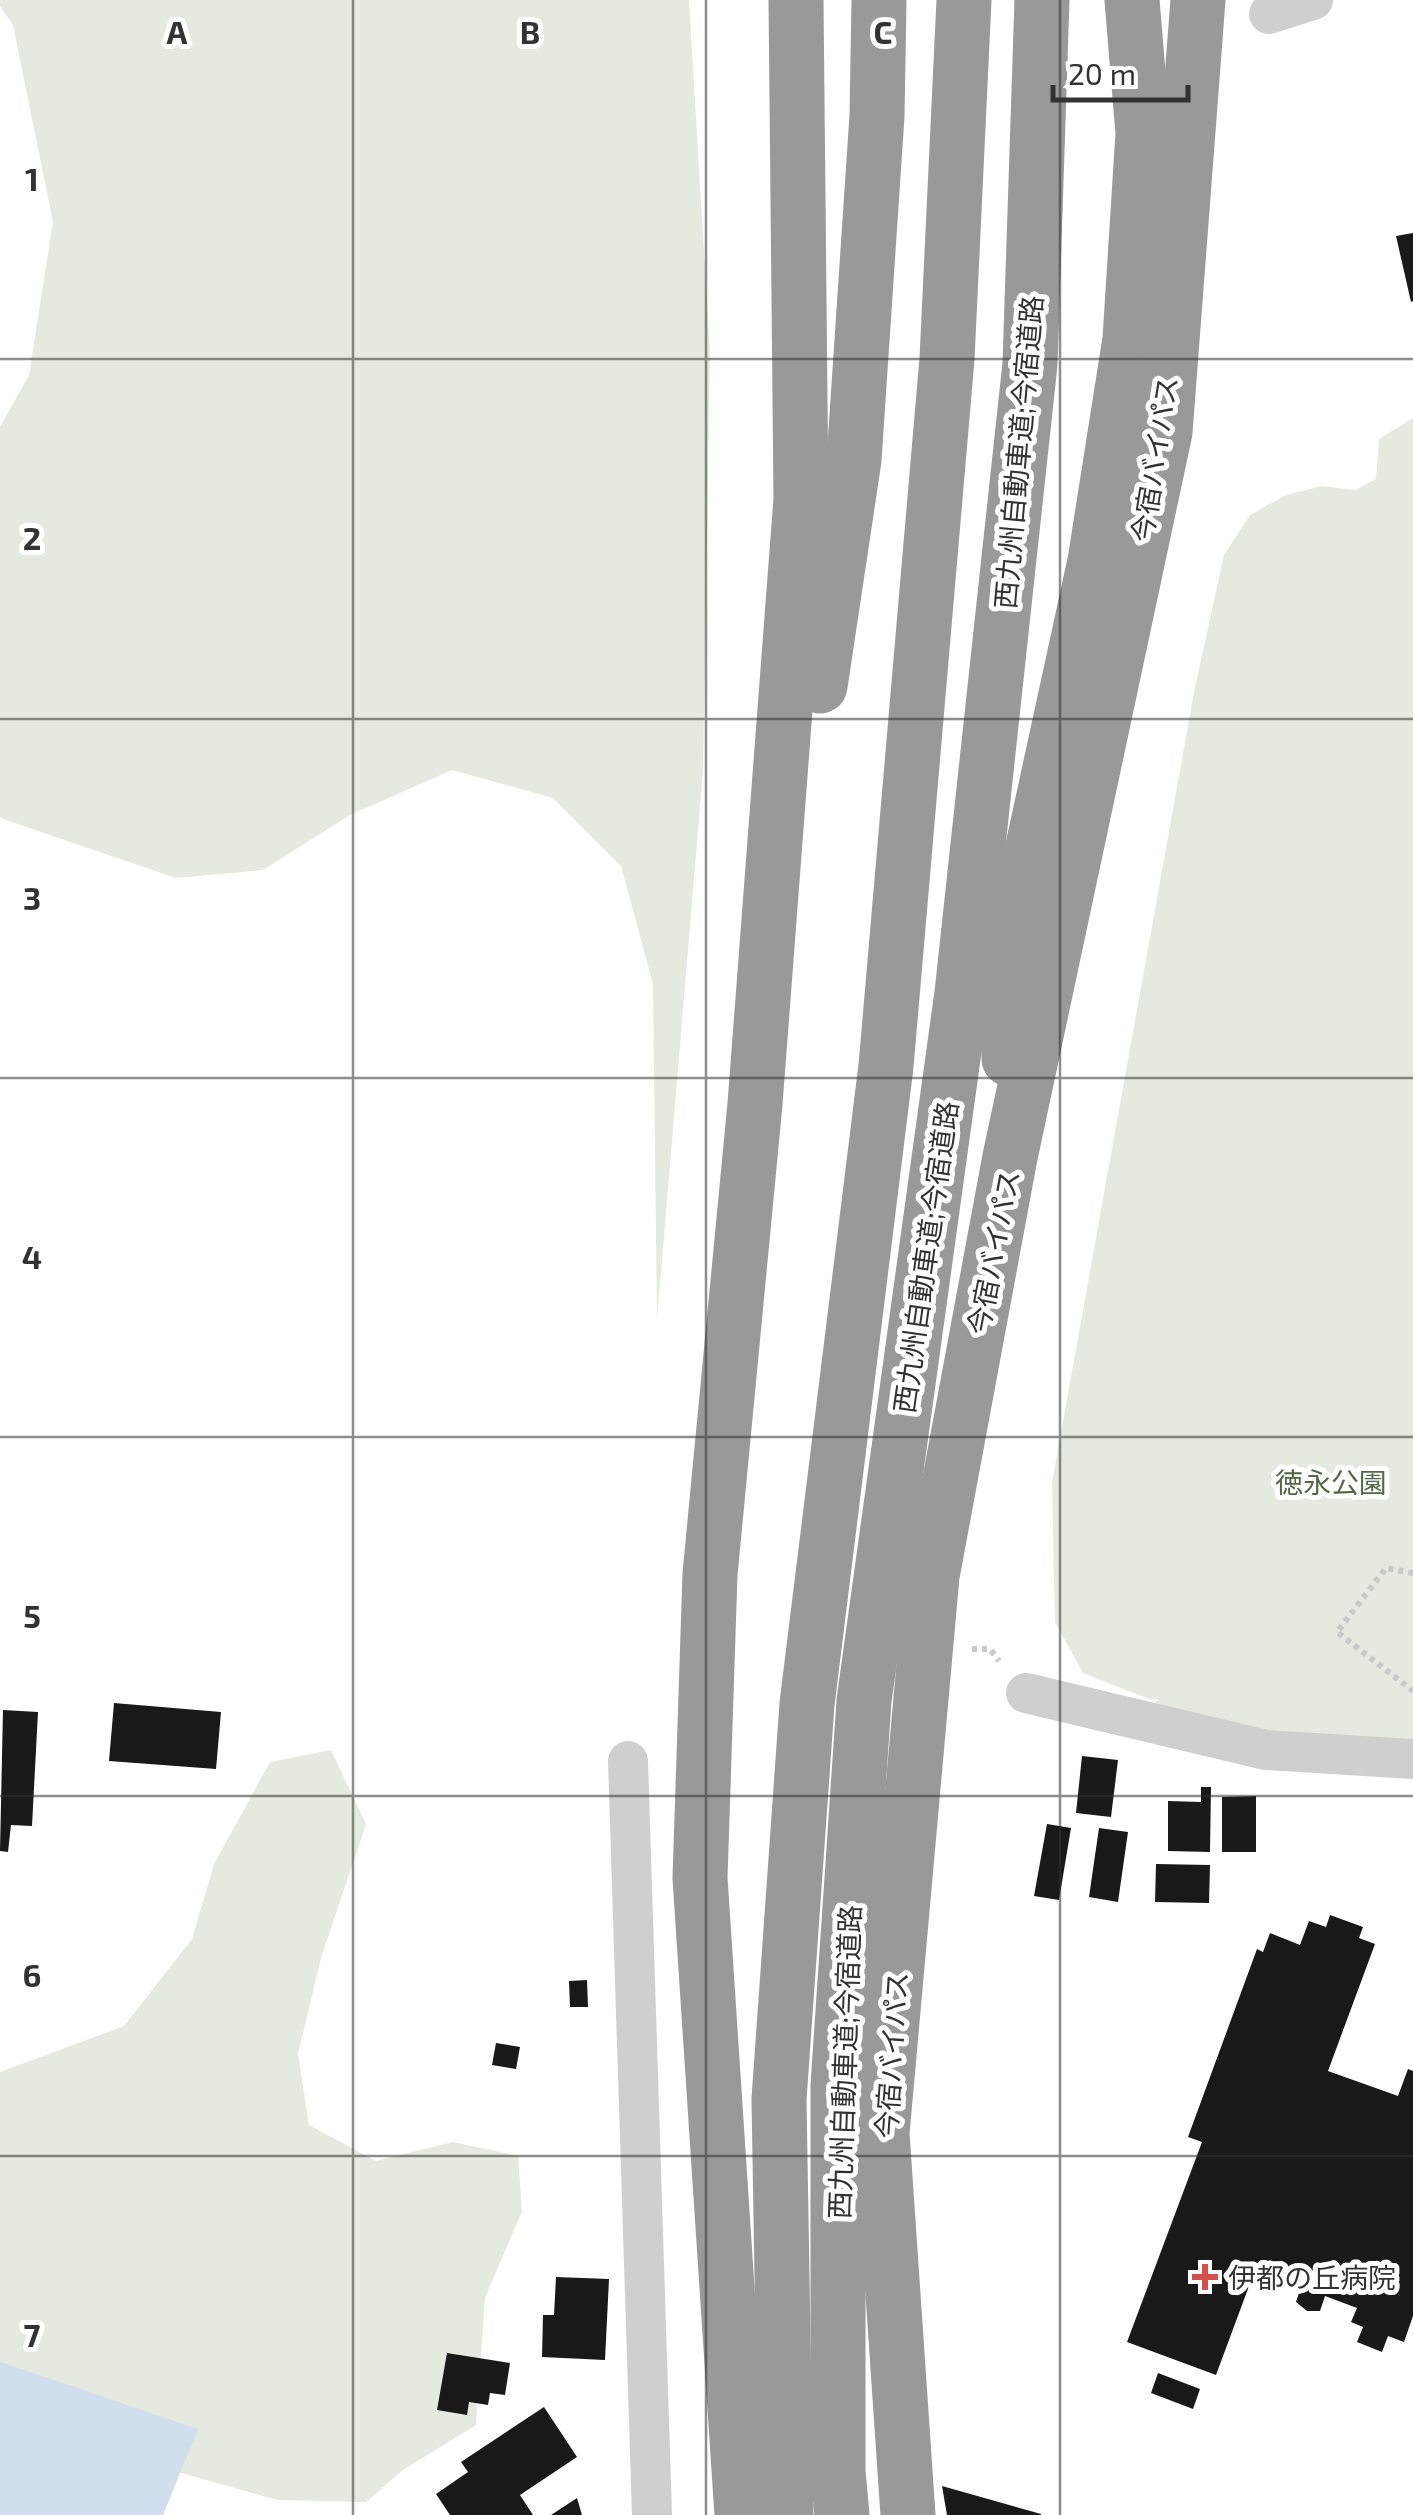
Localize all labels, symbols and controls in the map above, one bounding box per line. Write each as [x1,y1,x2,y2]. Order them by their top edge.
text: A [167,12,188,50]
text: B [520,12,540,50]
text: C [874,12,892,50]
scale bar [1053,40,1188,102]
text: 20 m [1068,55,1136,91]
text: 1 [25,159,39,197]
street label: 西九州自動車道;今宿道路 [987,294,1049,610]
street label: 今宿バイパス [1124,374,1184,544]
text: 2 [23,518,41,556]
text: 3 [23,878,41,916]
street label: 西九州自動車道;今宿道路 [886,1099,964,1415]
street label: 今宿バイパス [960,1167,1026,1337]
text: 4 [22,1237,42,1275]
park label: 徳永公園 [1275,1465,1387,1499]
text: 5 [23,1596,41,1634]
street label: 西九州自動車道;今宿道路 [822,1904,866,2220]
text: 6 [23,1955,41,1993]
street label: 今宿バイパス [868,1970,914,2140]
place label: 伊都の丘病院 [1228,2260,1396,2294]
marker: 伊都の丘病院 [1192,2264,1218,2290]
text: 7 [24,2315,41,2353]

